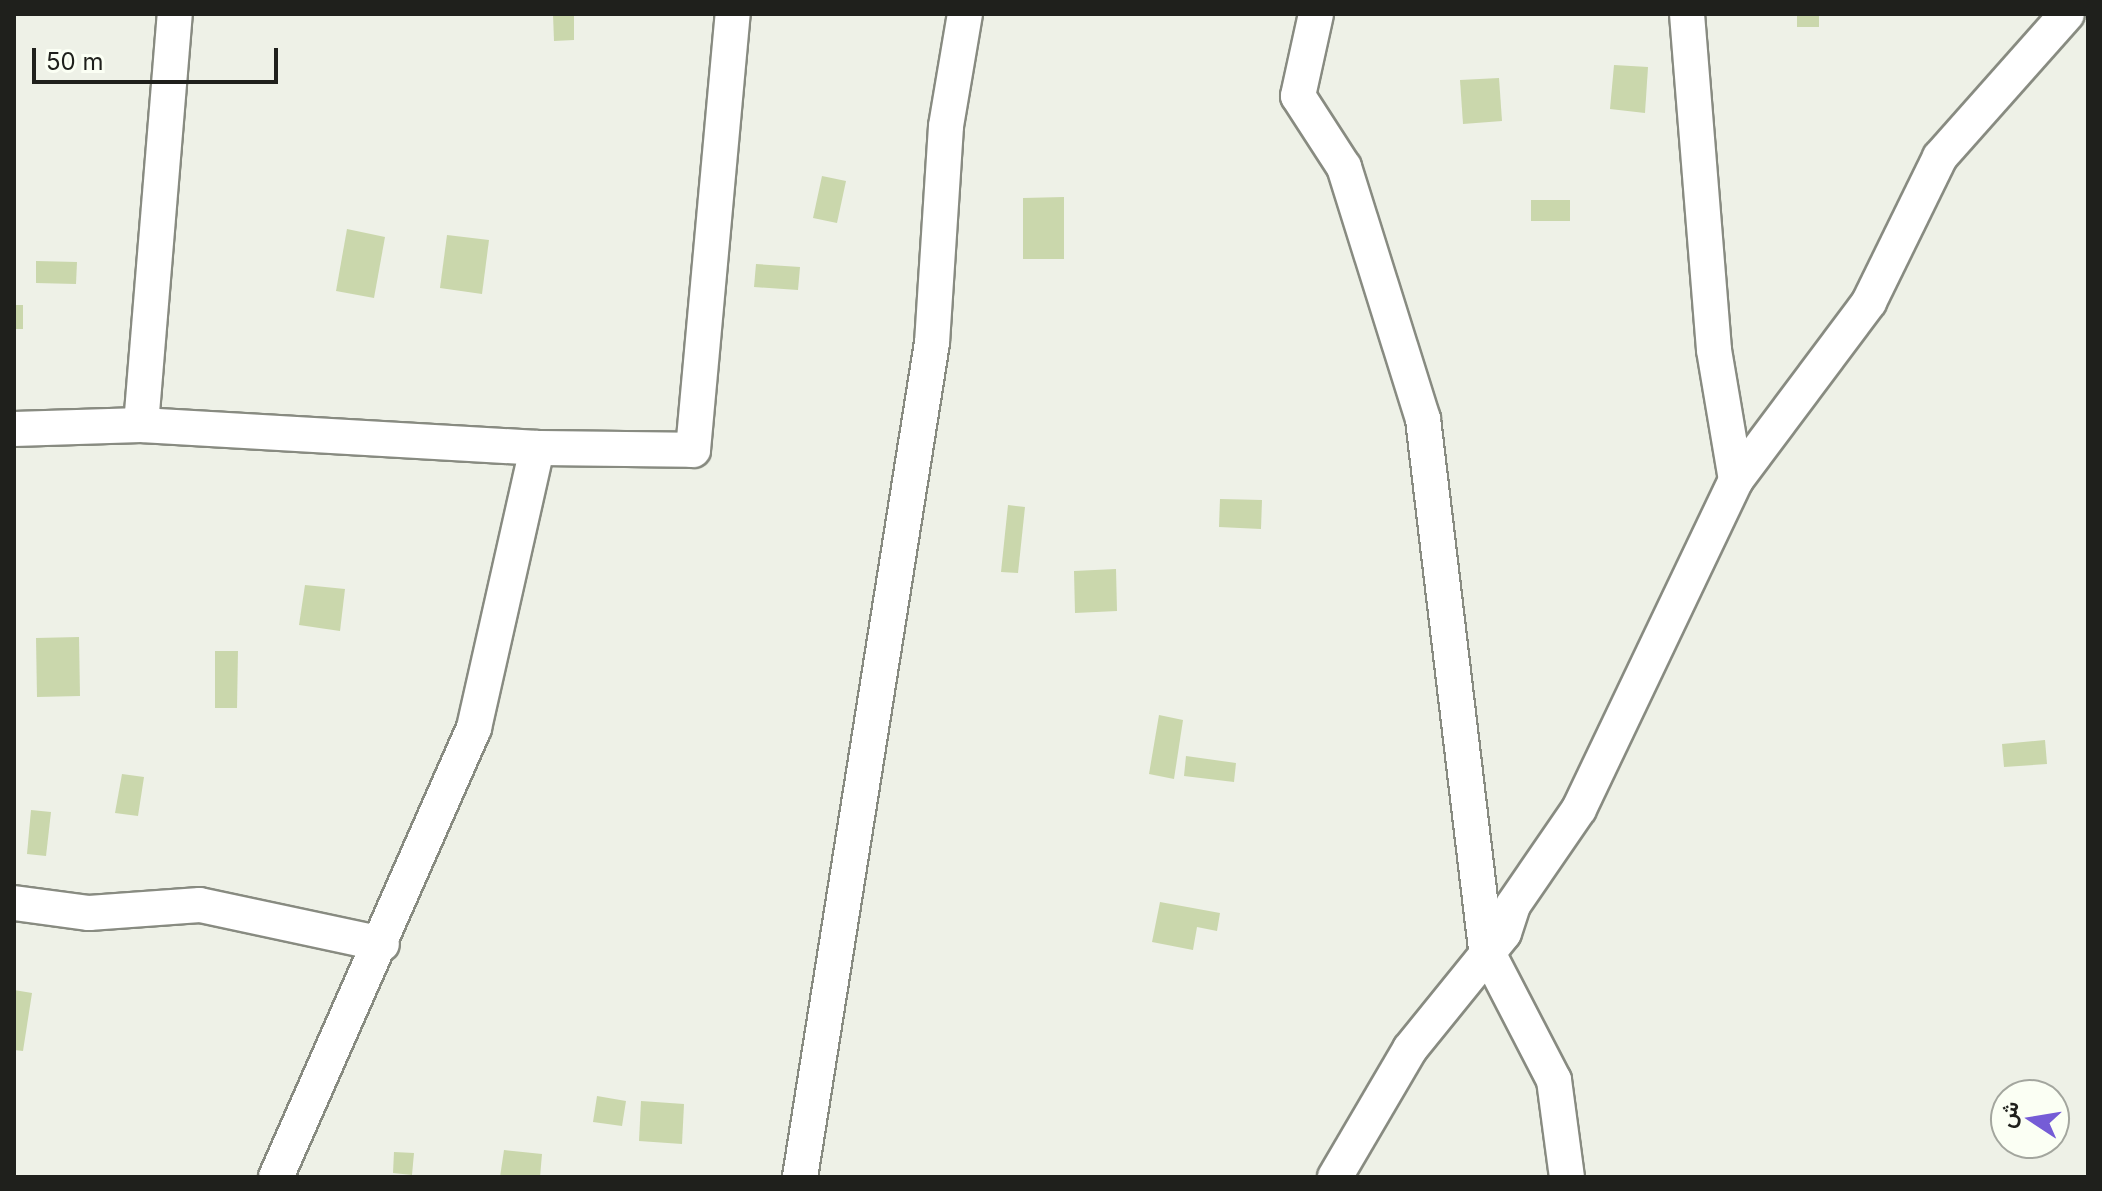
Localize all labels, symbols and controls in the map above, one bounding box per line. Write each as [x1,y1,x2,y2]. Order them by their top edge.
scale bar [36,32,282,82]
text: 50 m [46,47,104,76]
north arrow [1990,1079,2070,1159]
text: ش [1993,1099,2024,1130]

